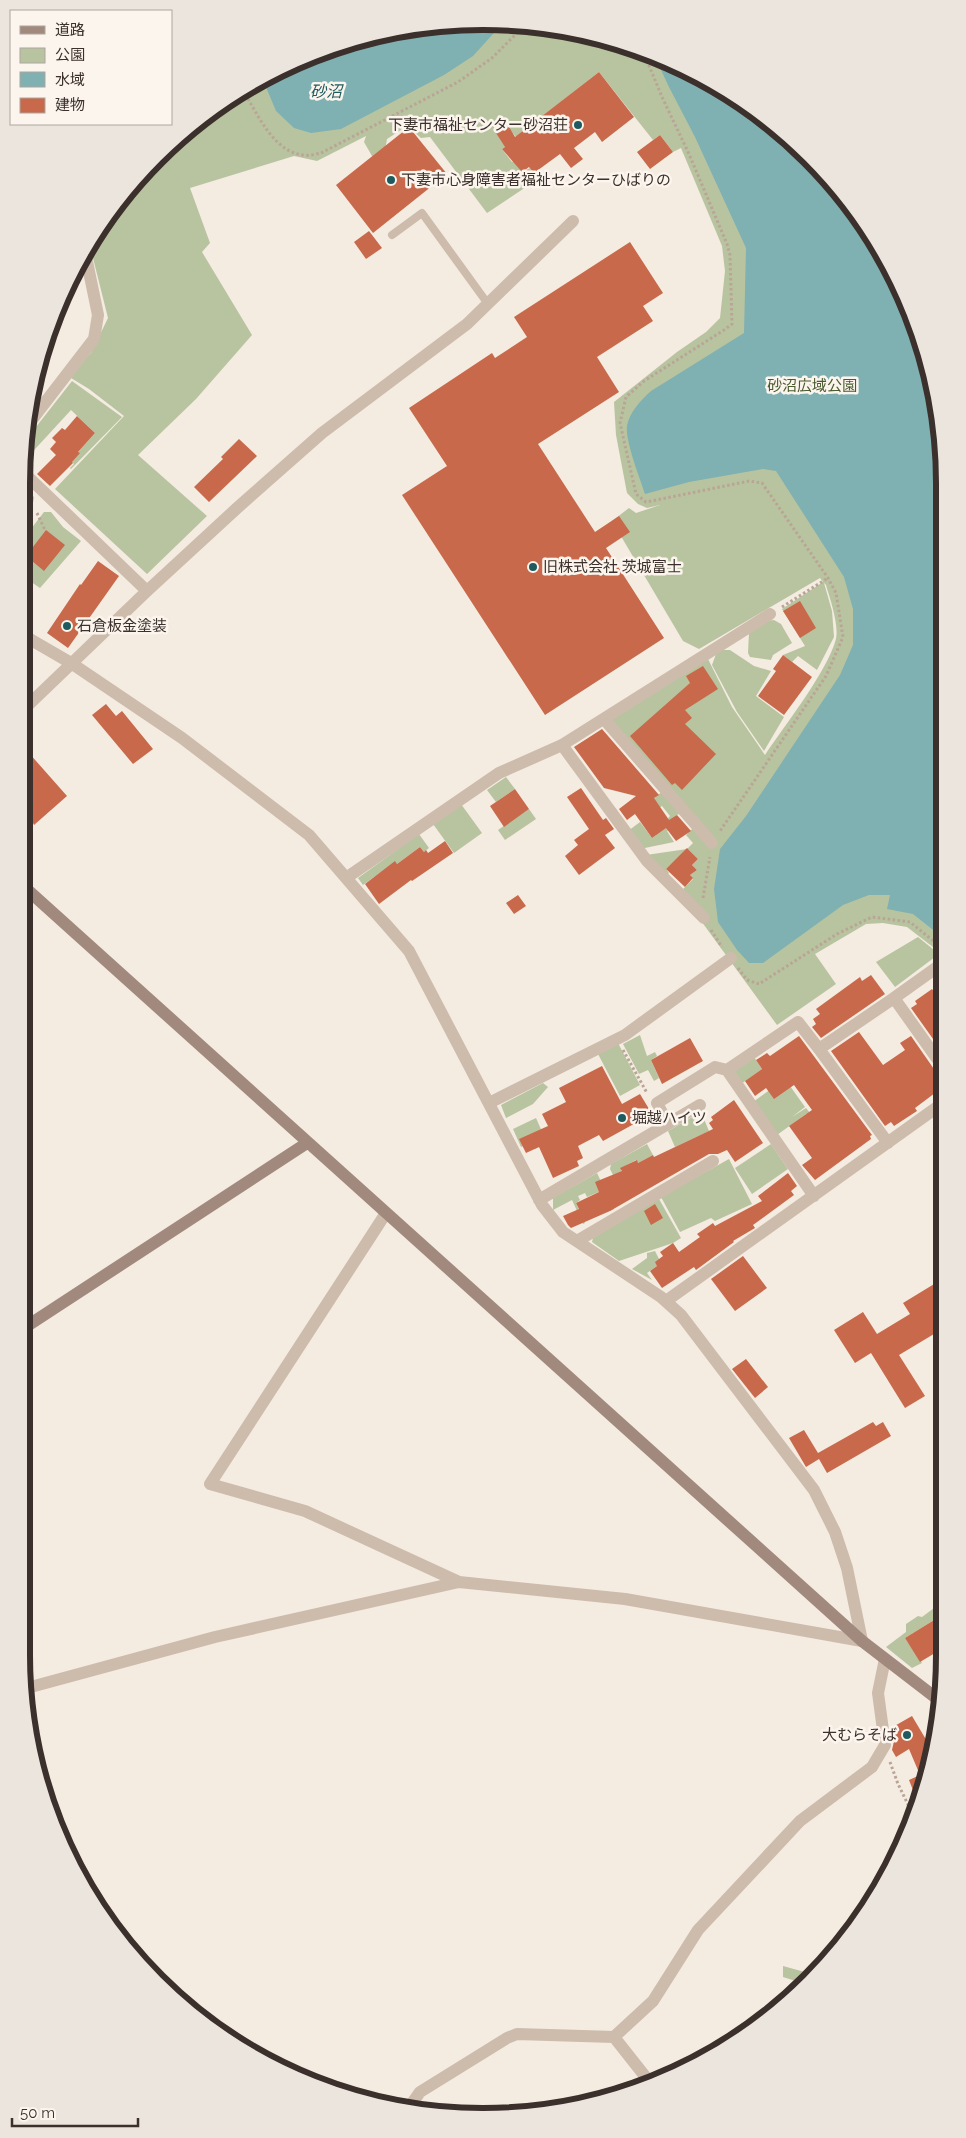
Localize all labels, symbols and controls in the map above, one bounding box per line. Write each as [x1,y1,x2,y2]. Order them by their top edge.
legend [10,10,172,125]
text: 道路 [55,21,85,39]
text: 公園 [55,46,85,64]
text: 水域 [55,71,85,89]
water label: 砂沼 [310,82,344,101]
text: 建物 [55,96,85,114]
place label: 下妻市福祉センター砂沼荘 [388,116,568,134]
marker: 下妻市福祉センター砂沼荘 [572,119,584,131]
place label: 下妻市心身障害者福祉センターひばりの [401,171,671,189]
marker: 下妻市心身障害者福祉センターひばりの [385,174,397,186]
park label: 砂沼広域公園 [767,377,857,395]
place label: 旧株式会社 茨城富士 [543,558,682,576]
marker: 旧株式会社 茨城富士 [527,561,539,573]
place label: 石倉板金塗装 [77,617,167,635]
marker: 石倉板金塗装 [61,620,73,632]
place label: 堀越ハイツ [632,1109,707,1127]
marker: 堀越ハイツ [616,1112,628,1124]
place label: 大むらそば [822,1726,897,1744]
marker: 大むらそば [901,1729,913,1741]
scale bar [12,2096,139,2128]
text: 50 m [20,2104,55,2122]

